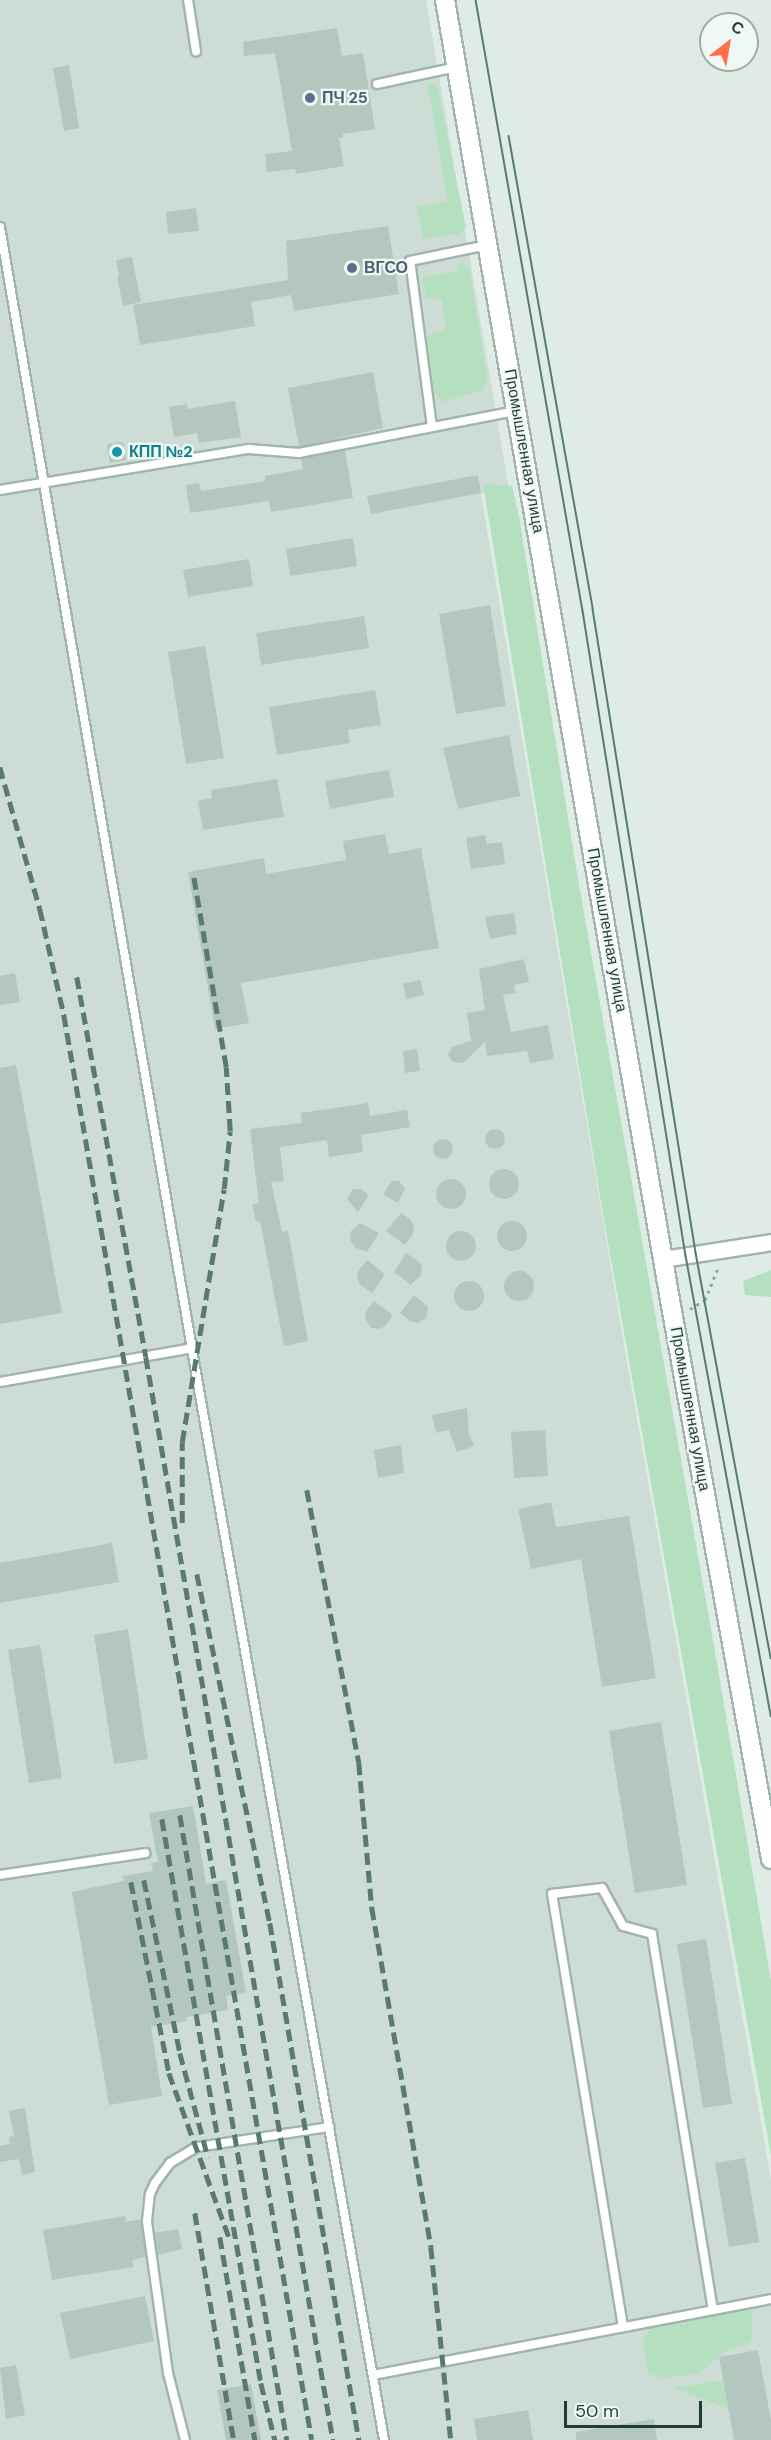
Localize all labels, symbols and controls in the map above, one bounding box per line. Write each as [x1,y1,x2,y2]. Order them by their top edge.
north arrow [699,12,759,72]
text: С [727,16,748,40]
place label: ПЧ 25 [322,88,368,108]
marker: ПЧ 25 [303,91,317,105]
place label: ВГСО [364,258,408,278]
marker: ВГСО [345,261,359,275]
street label: Промышленная улица [500,367,548,535]
place label: КПП №2 [129,442,193,462]
marker: КПП №2 [110,445,124,459]
street label: Промышленная улица [583,846,631,1014]
street label: Промышленная улица [666,1325,714,1493]
scale bar [567,2389,705,2427]
text: 50 m [575,2399,619,2423]

